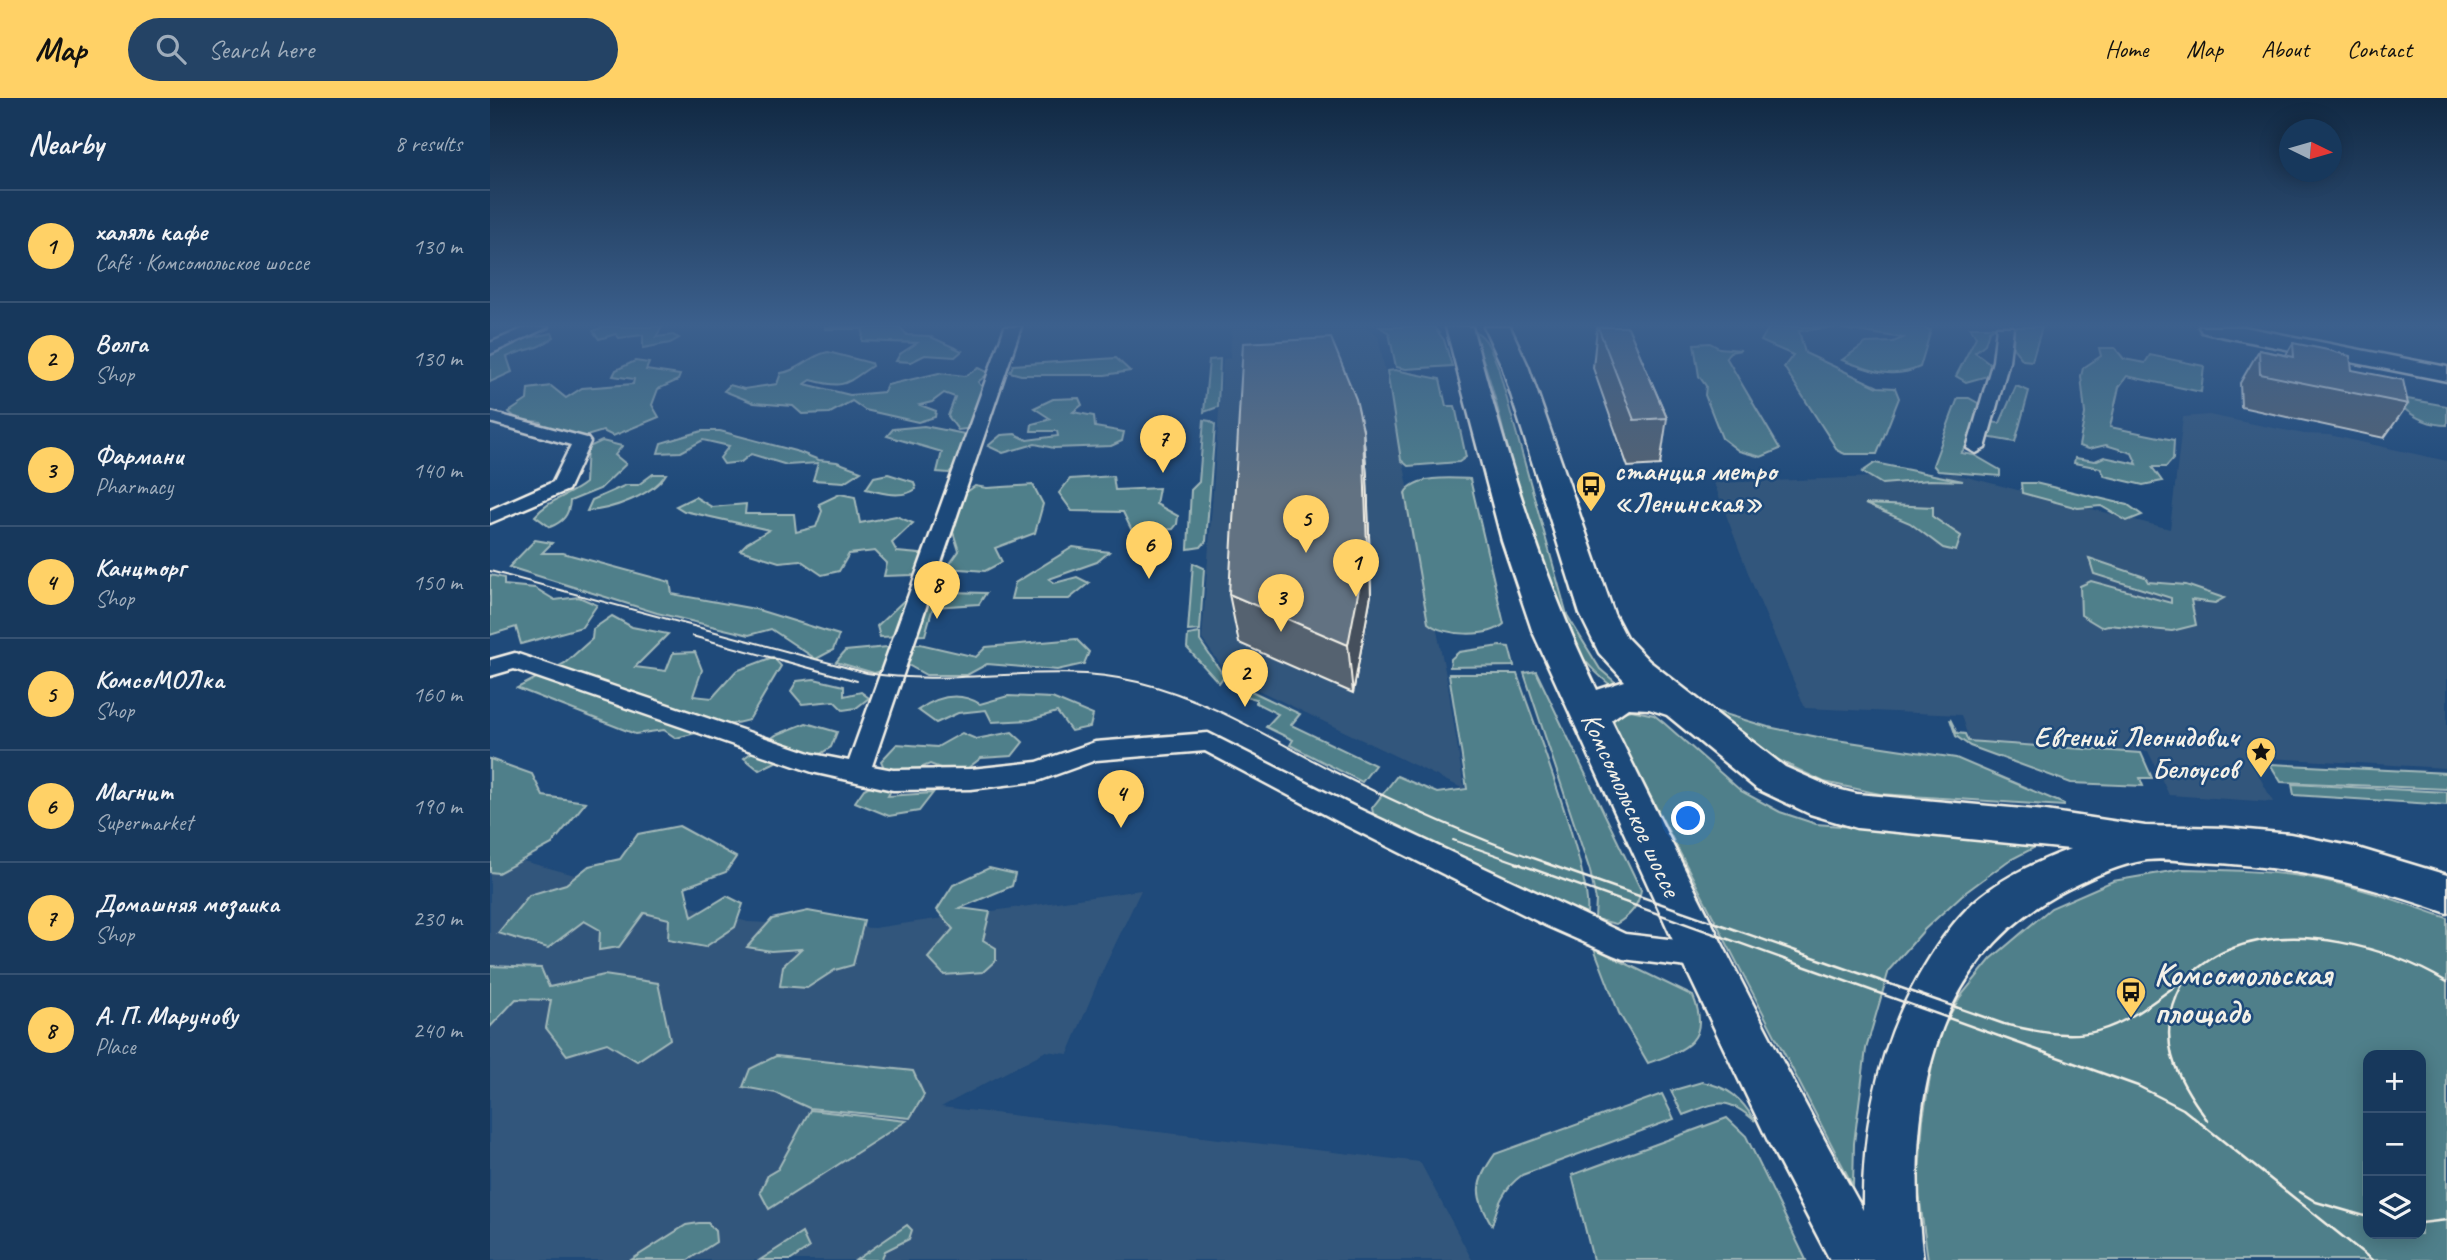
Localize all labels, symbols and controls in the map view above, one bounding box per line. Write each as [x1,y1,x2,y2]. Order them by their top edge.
search box [128,18,618,81]
text: Map [35,28,86,70]
icon: search [152,30,190,68]
text: Search here [208,33,314,66]
text: Home [2105,34,2148,64]
text: Map [2186,34,2223,64]
text: About [2261,34,2309,64]
text: Contact [2347,34,2412,64]
north arrow [2279,119,2342,182]
text: Nearby [28,125,104,163]
text: 8 results [395,129,462,158]
text: халяль кафе [95,215,207,248]
text: 1 [46,232,56,261]
text: 130 m [413,232,462,261]
text: Café · Комсомольское шоссе [95,248,309,277]
text: Волга [95,327,148,360]
text: 2 [46,344,56,373]
text: 130 m [413,344,462,373]
text: Shop [95,360,134,389]
pin: 7 [1140,415,1186,473]
text: Фармани [95,439,183,472]
place label: станция метро «Ленинская» [1614,453,1779,520]
text: 3 [46,456,56,485]
text: 140 m [413,456,462,485]
bus stop icon: станция метро «Ленинская» [1574,469,1608,513]
text: Pharmacy [95,472,173,501]
pin: 5 [1283,495,1329,553]
pin: 6 [1126,521,1172,579]
pin: 1 [1333,539,1379,597]
text: Канцторг [95,551,186,584]
pin: 8 [914,561,960,619]
text: 4 [46,568,56,597]
text: 150 m [413,568,462,597]
pin: 3 [1258,574,1304,632]
text: Shop [95,584,134,613]
pin: 2 [1222,649,1268,707]
text: КомсоМОЛка [95,663,224,696]
text: 5 [46,680,56,709]
text: 160 m [413,680,462,709]
text: Shop [95,696,134,725]
street label: Комсомольское шоссе [1574,707,1690,904]
place label: Евгений Леонидович Белоусов [2034,719,2243,786]
place icon: Евгений Леонидович Белоусов [2244,735,2278,779]
pin: 4 [1098,770,1144,828]
text: Магнит [95,775,174,808]
text: 6 [46,792,56,821]
text: 190 m [413,792,462,821]
your location [1671,801,1705,835]
text: Supermarket [95,808,193,837]
text: Домашняя мозаика [95,887,279,920]
text: 7 [46,904,56,933]
text: 230 m [413,904,462,933]
text: Shop [95,920,134,949]
place label: Комсомольская площадь [2154,953,2334,1033]
bus stop icon: Комсомольская площадь [2114,975,2148,1019]
text: А. П. Марунову [95,999,237,1032]
text: 8 [46,1016,56,1045]
text: 240 m [413,1016,462,1045]
text: Place [95,1032,135,1061]
map controls [2363,1050,2426,1239]
button: + [2363,1050,2426,1113]
button: − [2363,1113,2426,1176]
button: layers [2363,1176,2426,1239]

